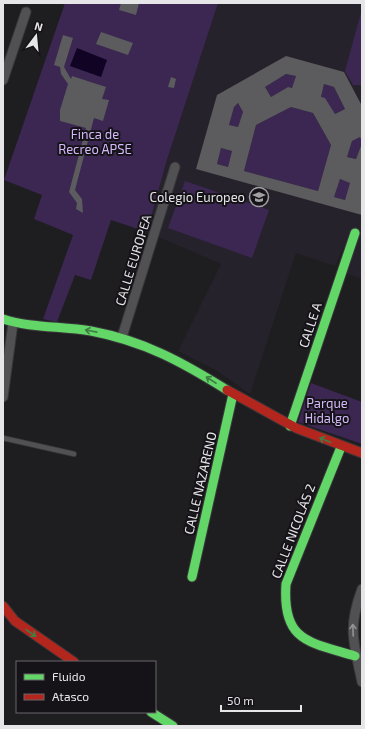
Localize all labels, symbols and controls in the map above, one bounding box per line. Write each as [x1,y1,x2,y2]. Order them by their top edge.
north arrow [16,16,56,56]
text: N [33,19,45,33]
park label: Finca de Recreo APSE [58,126,132,157]
school or university icon: Colegio Europeo [248,186,270,208]
place label: Colegio Europeo [150,189,245,205]
street label: CALLE EUROPEA [112,212,154,308]
street label: CALLE A [295,300,325,350]
one-way arrow [85,327,98,335]
one-way arrow [205,375,217,383]
park label: Parque Hidalgo [305,395,349,426]
street label: CALLE NAZARENO [180,430,220,536]
one-way arrow [320,436,332,444]
street label: CALLE NICOLÁS 2 [267,481,318,580]
one-way arrow [349,624,356,637]
one-way arrow [26,629,37,637]
legend [16,661,156,713]
text: Fluido [52,669,86,683]
scale bar [221,687,301,713]
text: Atasco [52,689,89,703]
text: 50 m [227,693,254,707]

